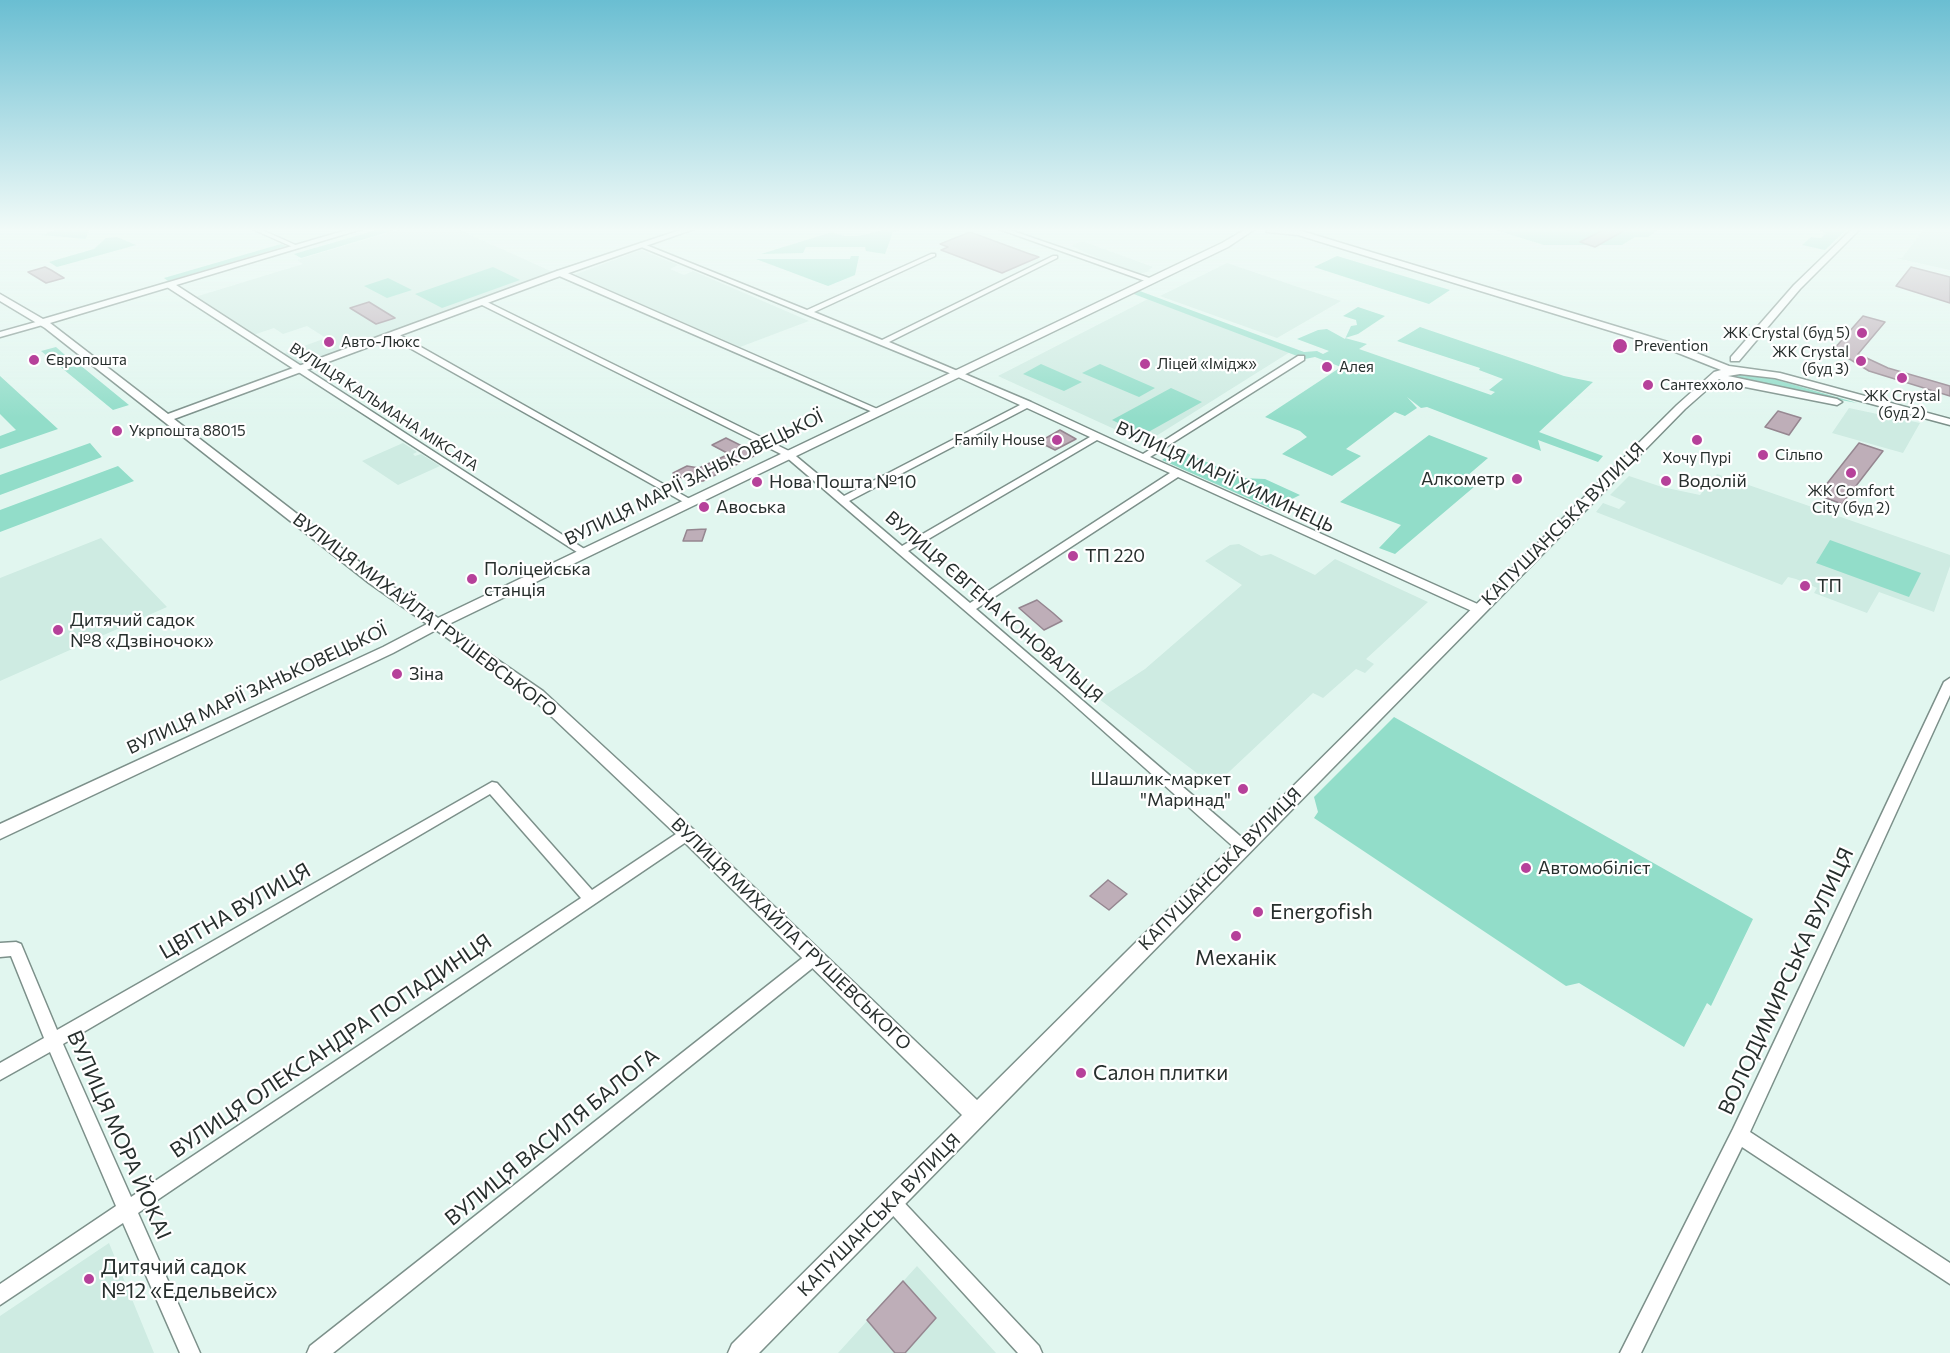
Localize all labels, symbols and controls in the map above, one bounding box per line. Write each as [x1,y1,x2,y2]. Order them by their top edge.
place label: ЖК Crystal (буд 5) [1723,324,1850,342]
marker: ЖК Crystal (буд 5) [1855,326,1869,340]
place label: Авто-Люкс [341,333,420,351]
marker: Авто-Люкс [322,335,336,349]
marker: Prevention [1611,337,1629,355]
place label: Prevention [1634,337,1708,355]
street label: ВУЛИЦЯ КАЛЬМАНА МІКСАТА [286,339,482,475]
place label: ЖК Crystal (буд 3) [1772,343,1849,378]
place label: Європошта [46,351,127,369]
marker: Європошта [27,353,41,367]
marker: ЖК Crystal (буд 3) [1854,354,1868,368]
place label: Ліцей «Імідж» [1157,355,1257,373]
marker: Ліцей «Імідж» [1138,357,1152,371]
place label: Алея [1339,358,1374,376]
marker: Алея [1320,360,1334,374]
marker: ЖК Crystal (буд 2) [1895,371,1909,385]
place label: Сантеххоло [1660,376,1744,394]
marker: Сантеххоло [1641,378,1655,392]
place label: ЖК Crystal (буд 2) [1864,387,1940,422]
street label: ВУЛИЦЯ МАРІЇ ЗАНЬКОВЕЦЬКОЇ [561,406,827,550]
street label: ВУЛИЦЯ МАРІЇ ХИМИНЕЦЬ [1112,417,1338,537]
place label: Укрпошта 88015 [129,422,246,440]
marker: Укрпошта 88015 [110,424,124,438]
place label: Family House [954,431,1045,449]
marker: Family House [1050,433,1064,447]
marker: Хочу Пурі [1690,433,1704,447]
street label: КАПУШАНСЬКА ВУЛИЦЯ [1477,438,1649,610]
place label: Сільпо [1775,446,1823,464]
marker: Сільпо [1756,448,1770,462]
place label: Хочу Пурі [1663,449,1731,467]
marker: ЖК Comfort City (буд 2) [1844,466,1858,480]
place label: Алкометр [1421,468,1505,490]
place label: Водолій [1678,470,1747,492]
place label: Нова Пошта №10 [769,471,917,493]
marker: Алкометр [1510,472,1524,486]
marker: Водолій [1659,474,1673,488]
marker: Нова Пошта №10 [750,475,764,489]
place label: ЖК Comfort City (буд 2) [1807,482,1895,517]
place label: Авоська [716,496,786,518]
marker: Авоська [697,500,711,514]
street label: ВУЛИЦЯ ЄВГЕНА КОНОВАЛЬЦЯ [881,507,1107,707]
street label: ВУЛИЦЯ МИХАЙЛА ГРУШЕВСЬКОГО [289,509,561,721]
place label: ТП 220 [1085,545,1145,567]
marker: ТП 220 [1066,549,1080,563]
place label: Поліцейська станція [484,558,590,600]
marker: Поліцейська станція [465,572,479,586]
place label: ТП [1817,575,1842,597]
marker: ТП [1798,579,1812,593]
place label: Дитячий садок №8 «Дзвіночок» [70,609,214,652]
street label: ВУЛИЦЯ МАРІЇ ЗАНЬКОВЕЦЬКОЇ [123,619,391,759]
marker: Дитячий садок №8 «Дзвіночок» [51,623,65,637]
place label: Зіна [409,663,444,685]
marker: Зіна [390,667,404,681]
place label: Шашлик-маркет "Маринад" [1090,768,1231,810]
marker: Шашлик-маркет "Маринад" [1236,782,1250,796]
street label: КАПУШАНСЬКА ВУЛИЦЯ [1134,783,1306,955]
street label: ВУЛИЦЯ МИХАЙЛА ГРУШЕВСЬКОГО [667,813,915,1055]
street label: ВОЛОДИМИРСЬКА ВУЛИЦЯ [1713,843,1859,1119]
street label: ЦВІТНА ВУЛИЦЯ [155,857,315,965]
place label: Автомобіліст [1538,857,1650,879]
marker: Автомобіліст [1519,861,1533,875]
place label: Energofish [1270,899,1373,925]
marker: Energofish [1251,905,1265,919]
street label: ВУЛИЦЯ ОЛЕКСАНДРА ПОПАДИНЦЯ [165,929,497,1163]
marker: Механік [1229,929,1243,943]
place label: Механік [1195,945,1277,971]
street label: ВУЛИЦЯ МОРА ЙОКАІ [62,1027,176,1243]
street label: ВУЛИЦЯ ВАСИЛЯ БАЛОГА [440,1043,664,1231]
place label: Салон плитки [1093,1060,1228,1086]
marker: Салон плитки [1074,1066,1088,1080]
street label: КАПУШАНСЬКА ВУЛИЦЯ [793,1129,965,1301]
place label: Дитячий садок №12 «Едельвейс» [101,1254,278,1304]
marker: Дитячий садок №12 «Едельвейс» [82,1272,96,1286]

